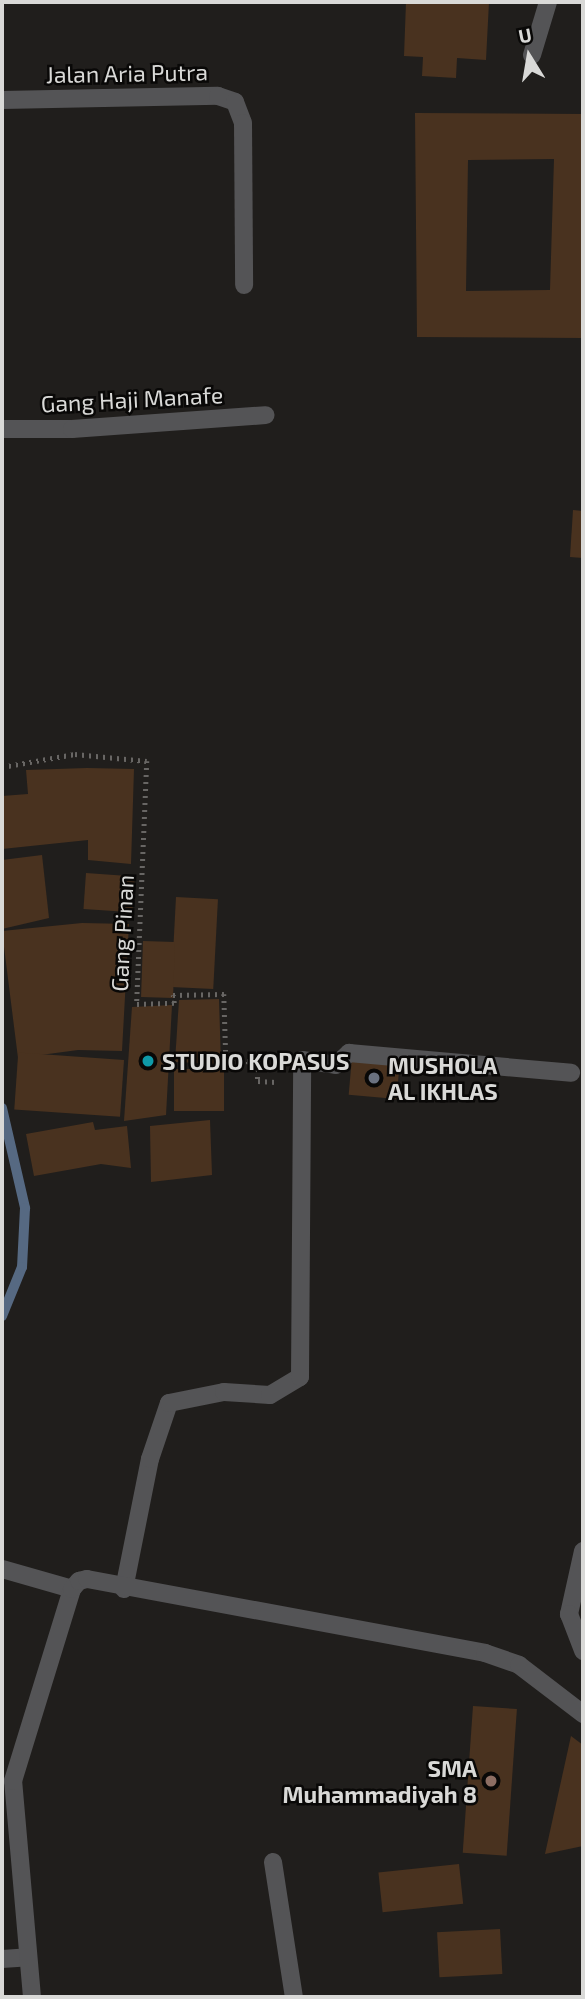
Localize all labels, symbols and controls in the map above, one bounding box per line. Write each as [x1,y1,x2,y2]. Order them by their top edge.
north arrow [494,21,564,91]
text: U [516,22,533,47]
street label: Jalan Aria Putra [45,58,209,88]
street label: Gang Haji Manafe [40,380,224,418]
street label: Gang Pinan [105,874,139,992]
place label: STUDIO KOPASUS [162,1047,349,1075]
place label: MUSHOLA AL IKHLAS [388,1051,498,1105]
marker: STUDIO KOPASUS [140,1053,156,1069]
marker: MUSHOLA AL IKHLAS [366,1070,382,1086]
place label: SMA Muhammadiyah 8 [283,1754,477,1808]
marker: SMA Muhammadiyah 8 [483,1773,499,1789]

